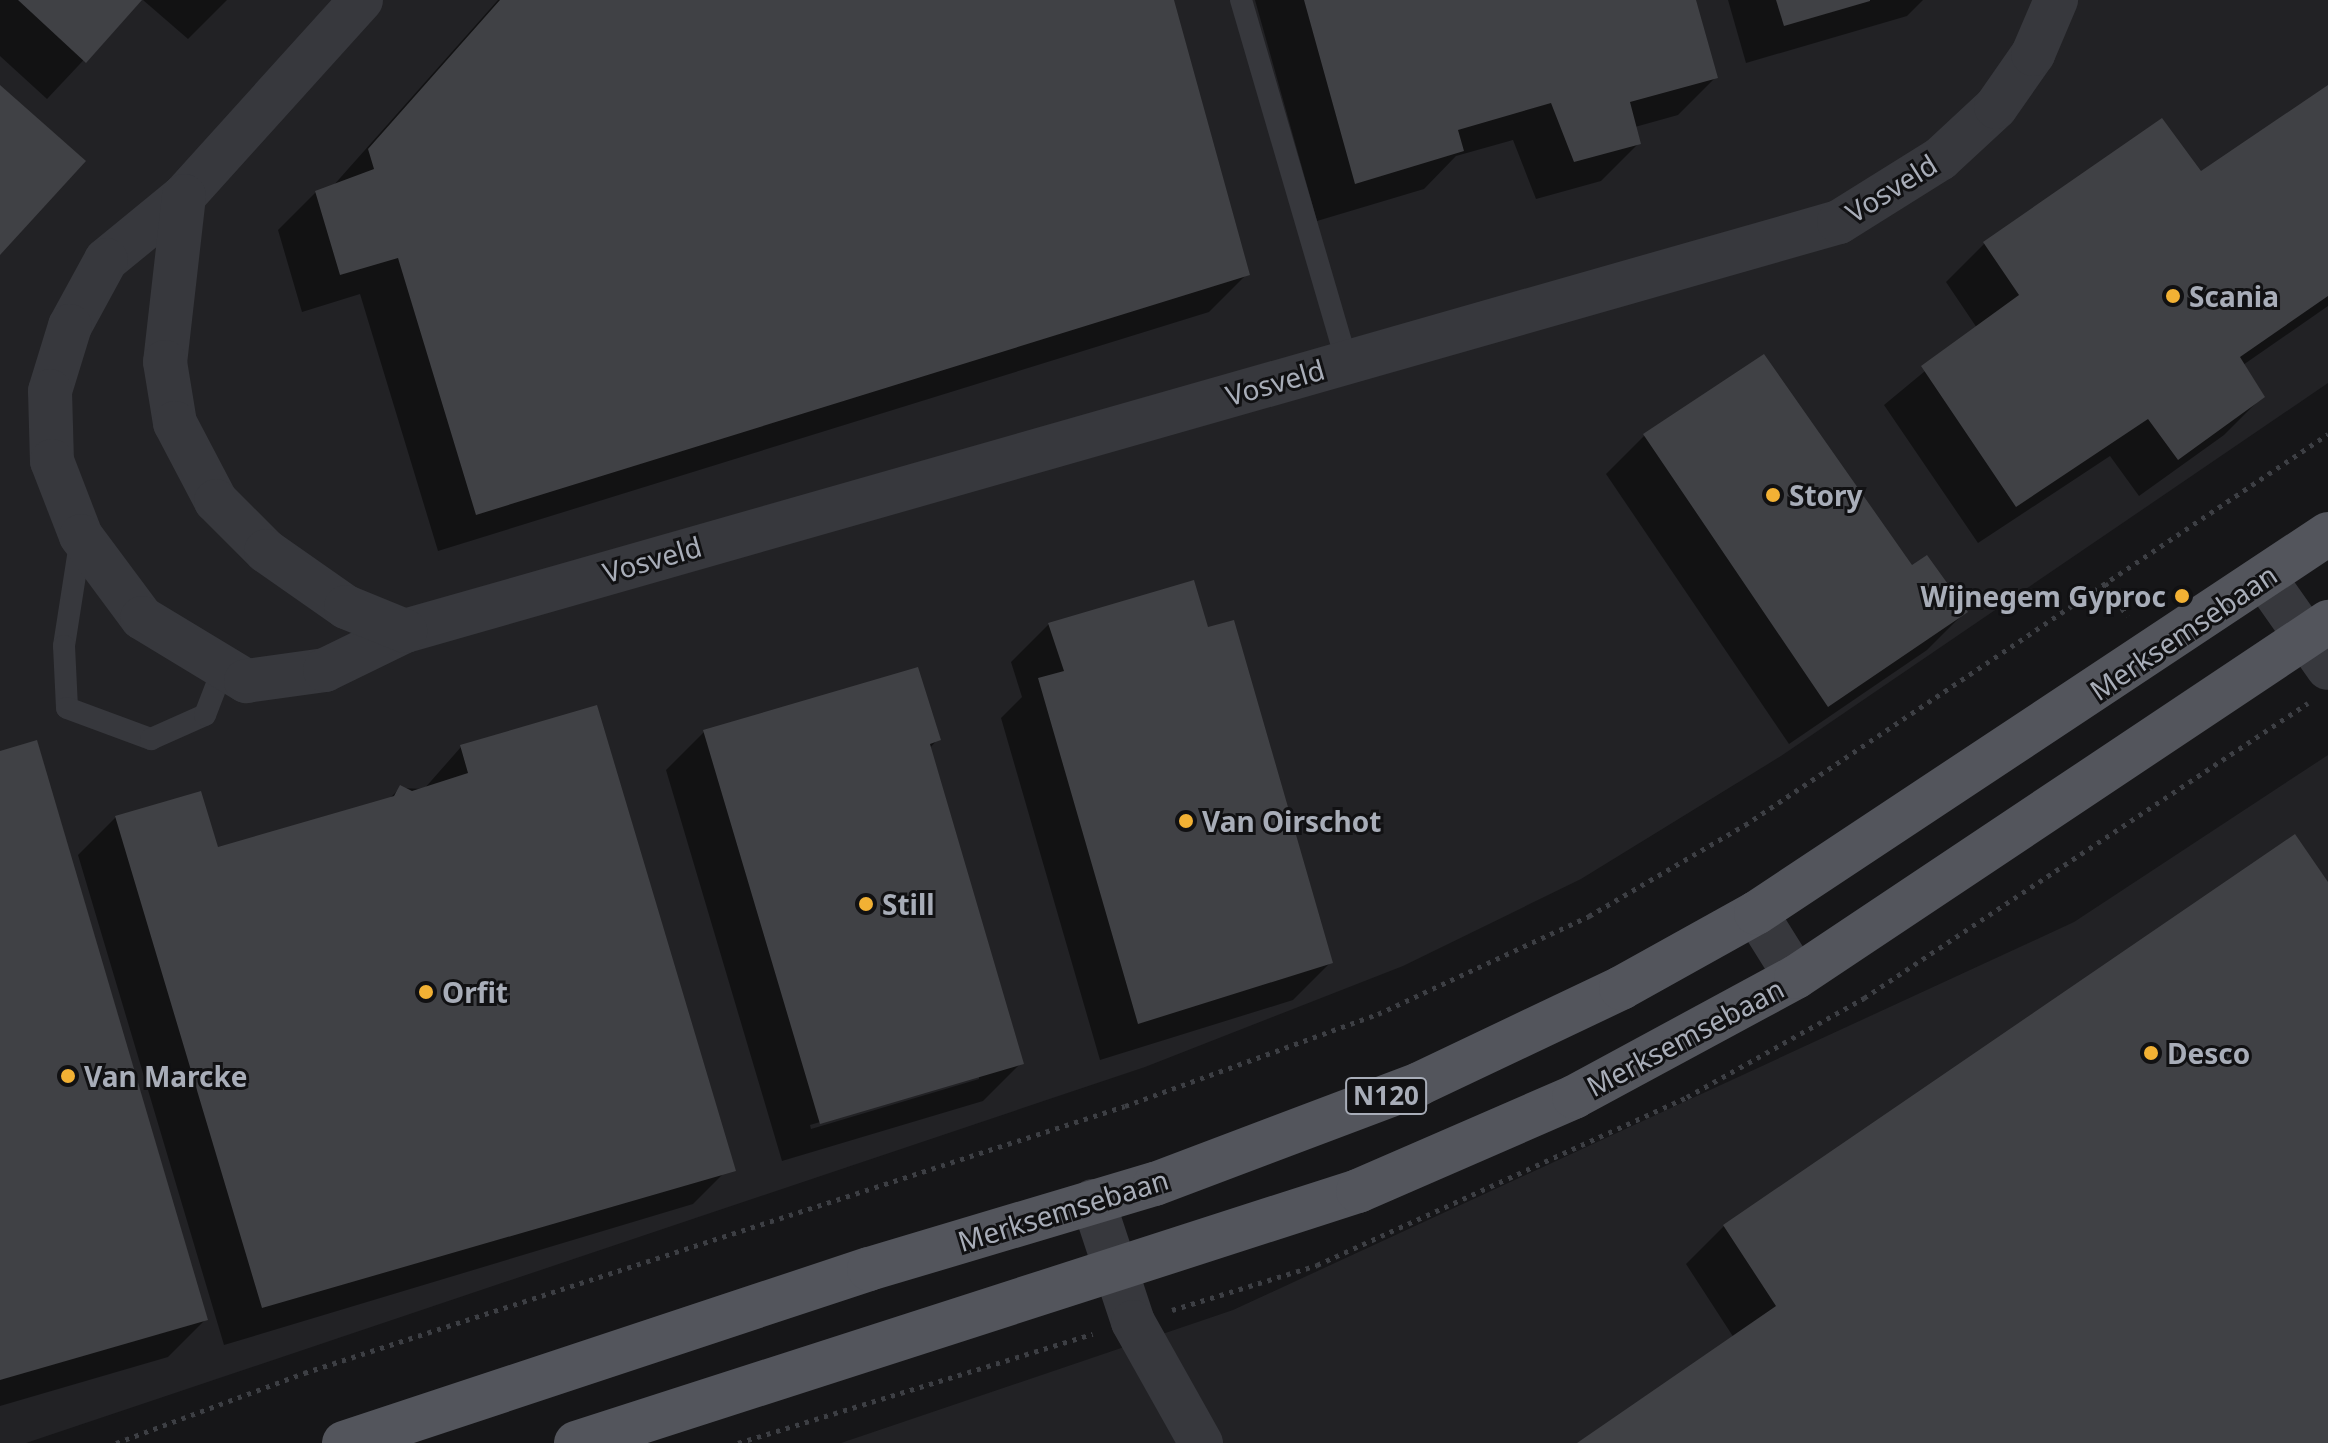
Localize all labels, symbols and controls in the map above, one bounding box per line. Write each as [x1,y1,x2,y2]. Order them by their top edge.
street label: Vosveld [1839,147,1943,229]
place label: Scania [2189,279,2279,313]
marker: Scania [2164,287,2182,305]
street label: Vosveld [1222,352,1328,412]
place label: Story [1789,478,1863,512]
marker: Story [1764,486,1782,504]
street label: Vosveld [599,529,705,589]
street label: Merksemsebaan [2083,557,2283,707]
place label: Wijnegem Gyproc [1920,579,2166,613]
marker: Wijnegem Gyproc [2173,587,2191,605]
place label: Van Oirschot [1202,804,1381,838]
marker: Van Oirschot [1177,812,1195,830]
place label: Still [882,887,935,921]
marker: Still [857,895,875,913]
street label: Merksemsebaan [1581,971,1789,1103]
place label: Orfit [442,975,508,1009]
marker: Orfit [417,983,435,1001]
place label: Desco [2167,1036,2250,1070]
marker: Desco [2142,1044,2160,1062]
place label: Van Marcke [84,1059,248,1093]
marker: Van Marcke [59,1067,77,1085]
road number: N120 [1344,1074,1428,1118]
street label: Merksemsebaan [954,1162,1172,1258]

